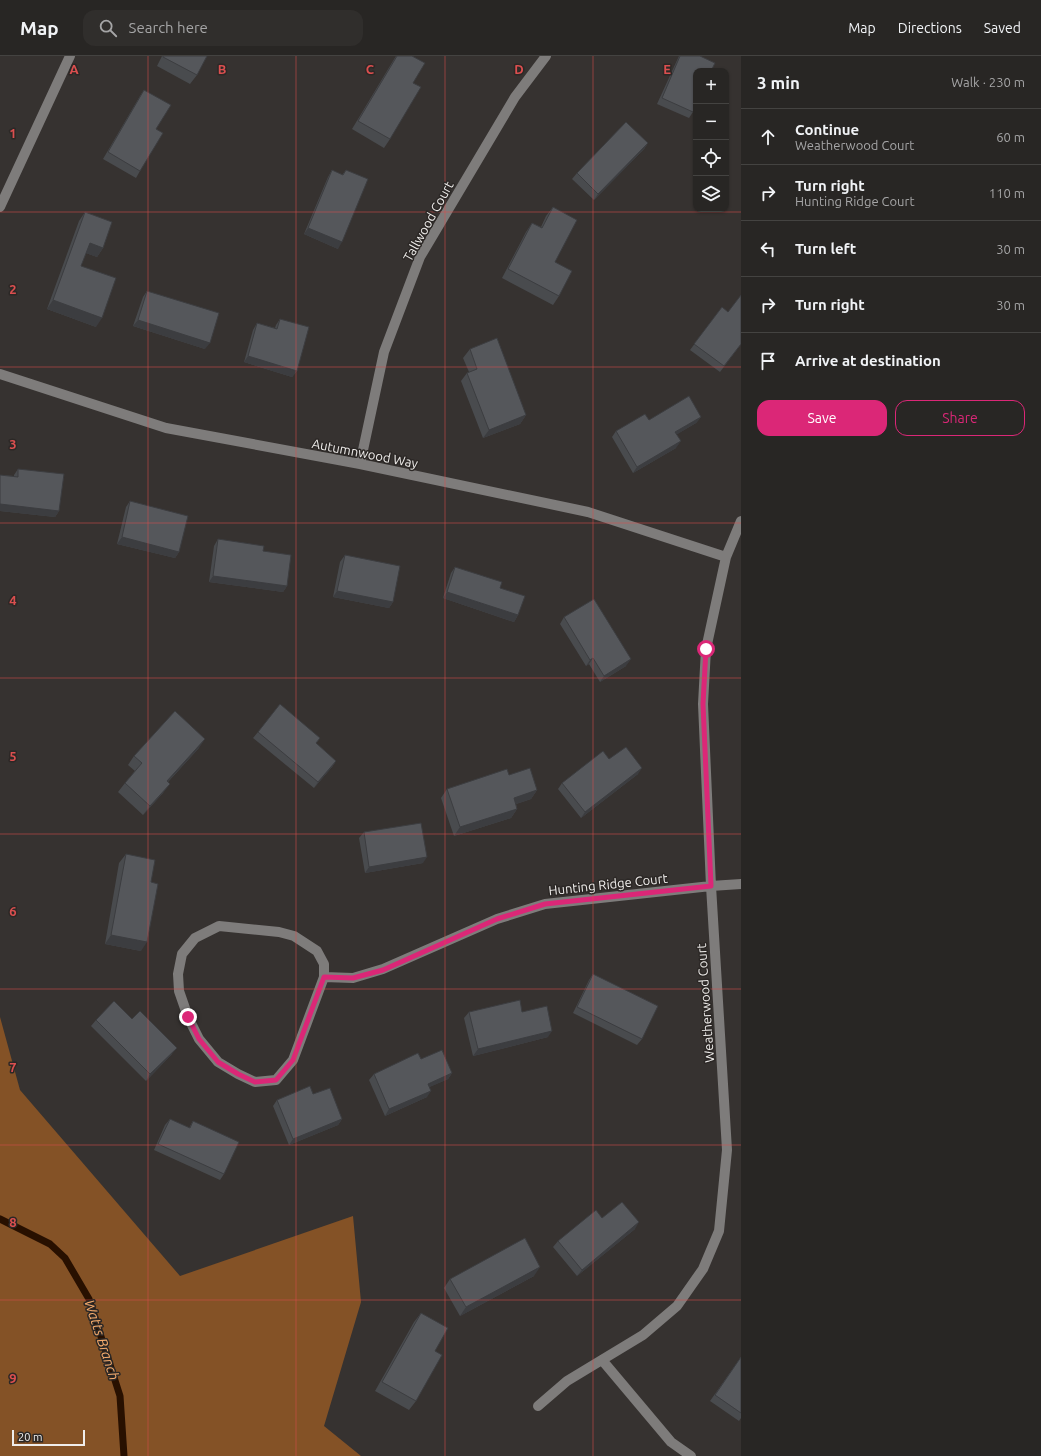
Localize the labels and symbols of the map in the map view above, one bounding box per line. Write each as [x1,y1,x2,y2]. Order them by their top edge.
text: A [69,62,79,76]
text: B [218,62,227,76]
text: C [366,62,375,76]
text: D [514,62,524,76]
text: E [663,62,671,76]
text: 1 [9,126,17,140]
street label: Tallwood Court [400,179,456,263]
text: 2 [9,282,17,296]
street label: Autumnwood Way [311,436,419,470]
text: 3 [9,437,17,451]
text: 4 [9,593,17,607]
route start [697,640,715,658]
text: 5 [9,749,17,763]
street label: Hunting Ridge Court [548,871,668,897]
text: 6 [9,904,17,918]
street label: Weatherwood Court [694,943,716,1063]
route end [179,1008,197,1026]
text: 7 [9,1060,17,1074]
text: 8 [9,1215,17,1229]
water label: Watts Branch [81,1298,123,1382]
text: 9 [9,1371,17,1385]
scale bar [12,1428,85,1447]

